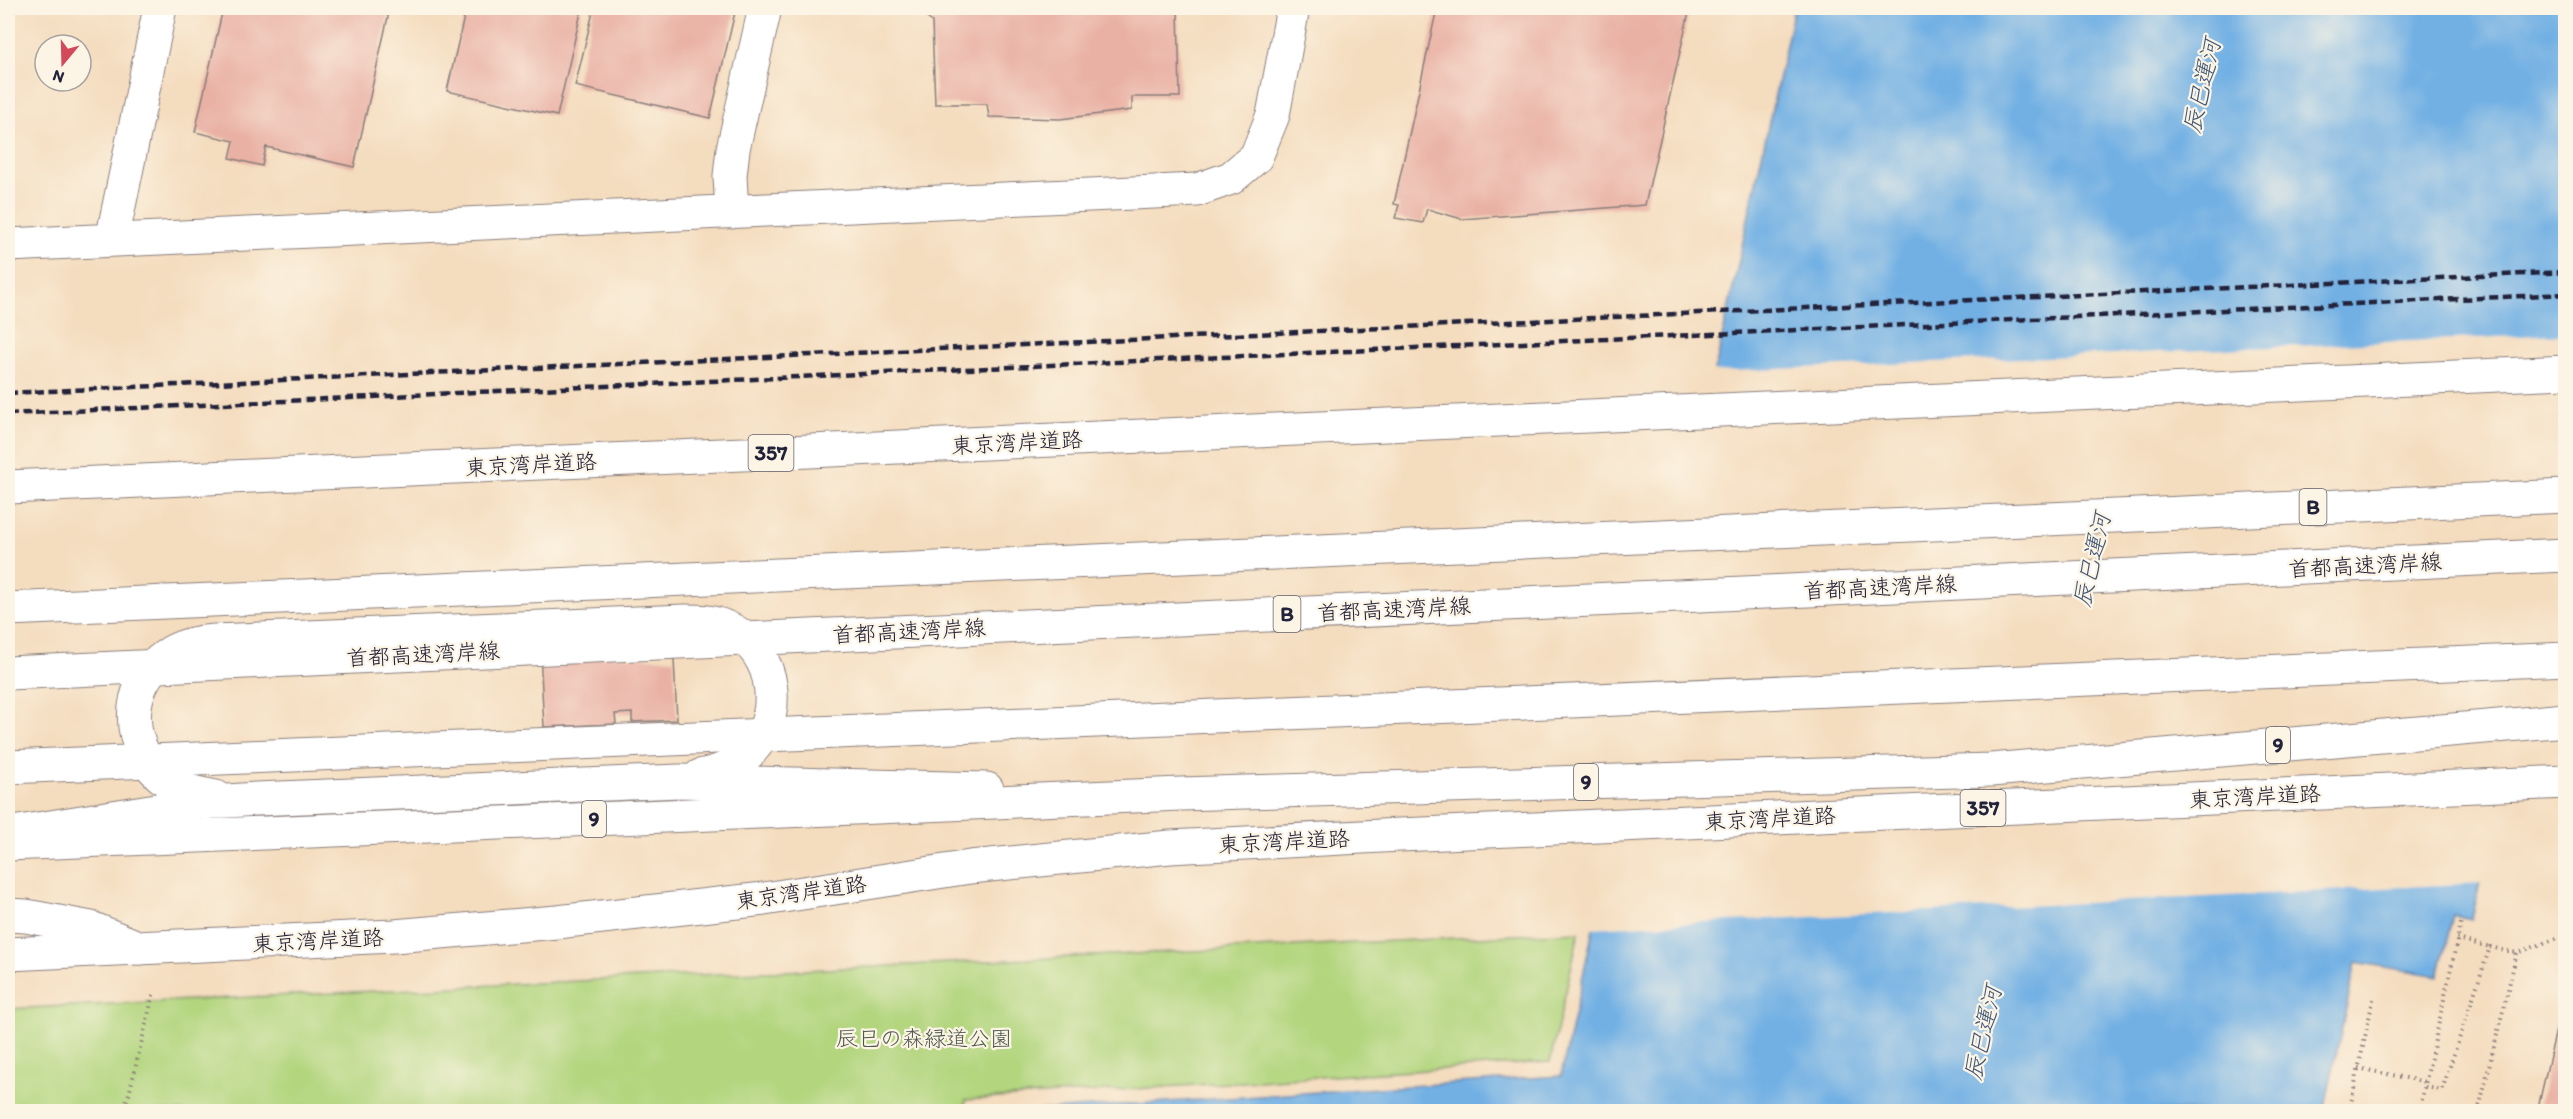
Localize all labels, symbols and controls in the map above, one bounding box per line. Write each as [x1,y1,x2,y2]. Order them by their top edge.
north arrow [33,33,93,93]
water label: 辰巳運河 [2177,33,2227,136]
text: N [50,66,66,87]
street label: 東京湾岸道路 [950,426,1084,459]
road number: 357 [748,435,794,471]
street label: 東京湾岸道路 [464,448,598,481]
road number: B [2300,489,2326,525]
water label: 辰巳運河 [2067,507,2117,610]
street label: 首都高速湾岸線 [2287,548,2443,583]
street label: 首都高速湾岸線 [1802,570,1958,605]
street label: 首都高速湾岸線 [1316,592,1472,627]
road number: B [1274,596,1300,632]
street label: 首都高速湾岸線 [831,614,987,649]
street label: 首都高速湾岸線 [345,637,501,672]
road number: 9 [2266,727,2290,763]
road number: 9 [1574,764,1598,800]
street label: 東京湾岸道路 [2188,780,2322,813]
road number: 357 [1960,790,2006,826]
road number: 9 [582,801,606,837]
street label: 東京湾岸道路 [1703,802,1837,835]
street label: 東京湾岸道路 [1217,825,1351,858]
street label: 東京湾岸道路 [734,870,868,915]
street label: 東京湾岸道路 [251,924,385,957]
water label: 辰巳運河 [1958,980,2008,1083]
park label: 辰巳の森緑道公園 [836,1025,1012,1052]

